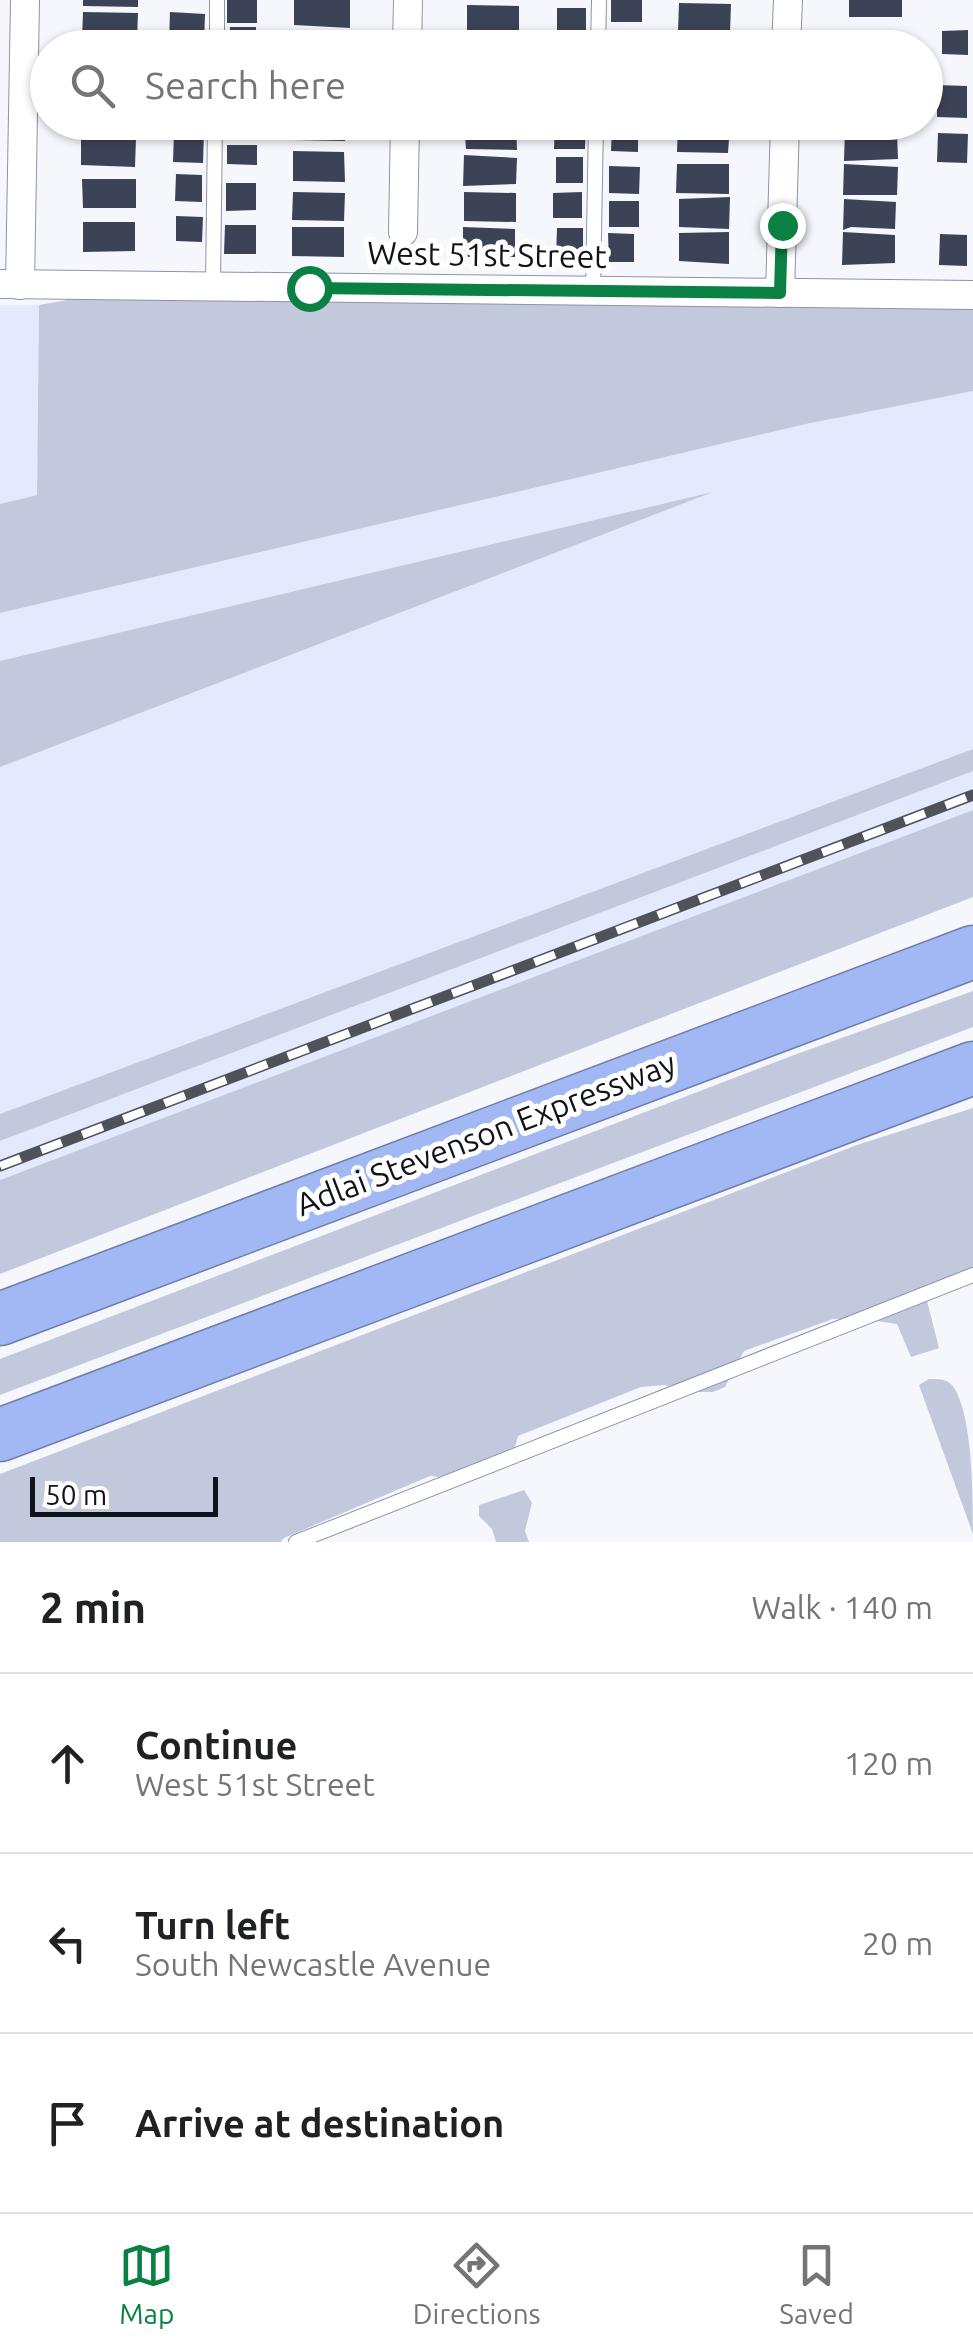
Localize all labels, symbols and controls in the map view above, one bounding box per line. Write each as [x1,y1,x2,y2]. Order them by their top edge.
search box [30,30,943,140]
icon: search [65,58,120,113]
text: Search here [145,64,346,106]
route end [760,203,806,249]
street label: West 51st Street [367,234,608,274]
route start [287,266,333,312]
street label: Adlai Stevenson Expressway [291,1044,680,1222]
scale bar [30,1472,218,1516]
text: 50 m [45,1479,107,1510]
text: 2 min [40,1584,146,1631]
text: Walk · 140 m [751,1589,933,1625]
text: Continue [135,1724,297,1766]
icon: ahead [40,1736,95,1791]
text: 120 m [844,1745,933,1781]
text: West 51st Street [135,1766,375,1802]
text: Turn left [135,1904,290,1946]
icon: left [40,1916,95,1971]
text: 20 m [862,1925,933,1961]
text: South Newcastle Avenue [135,1946,491,1982]
icon: arrive [40,2096,95,2151]
text: Arrive at destination [135,2102,504,2144]
tab: Map [119,2238,174,2329]
tab: Directions [413,2238,541,2329]
tab: Saved [779,2238,854,2329]

